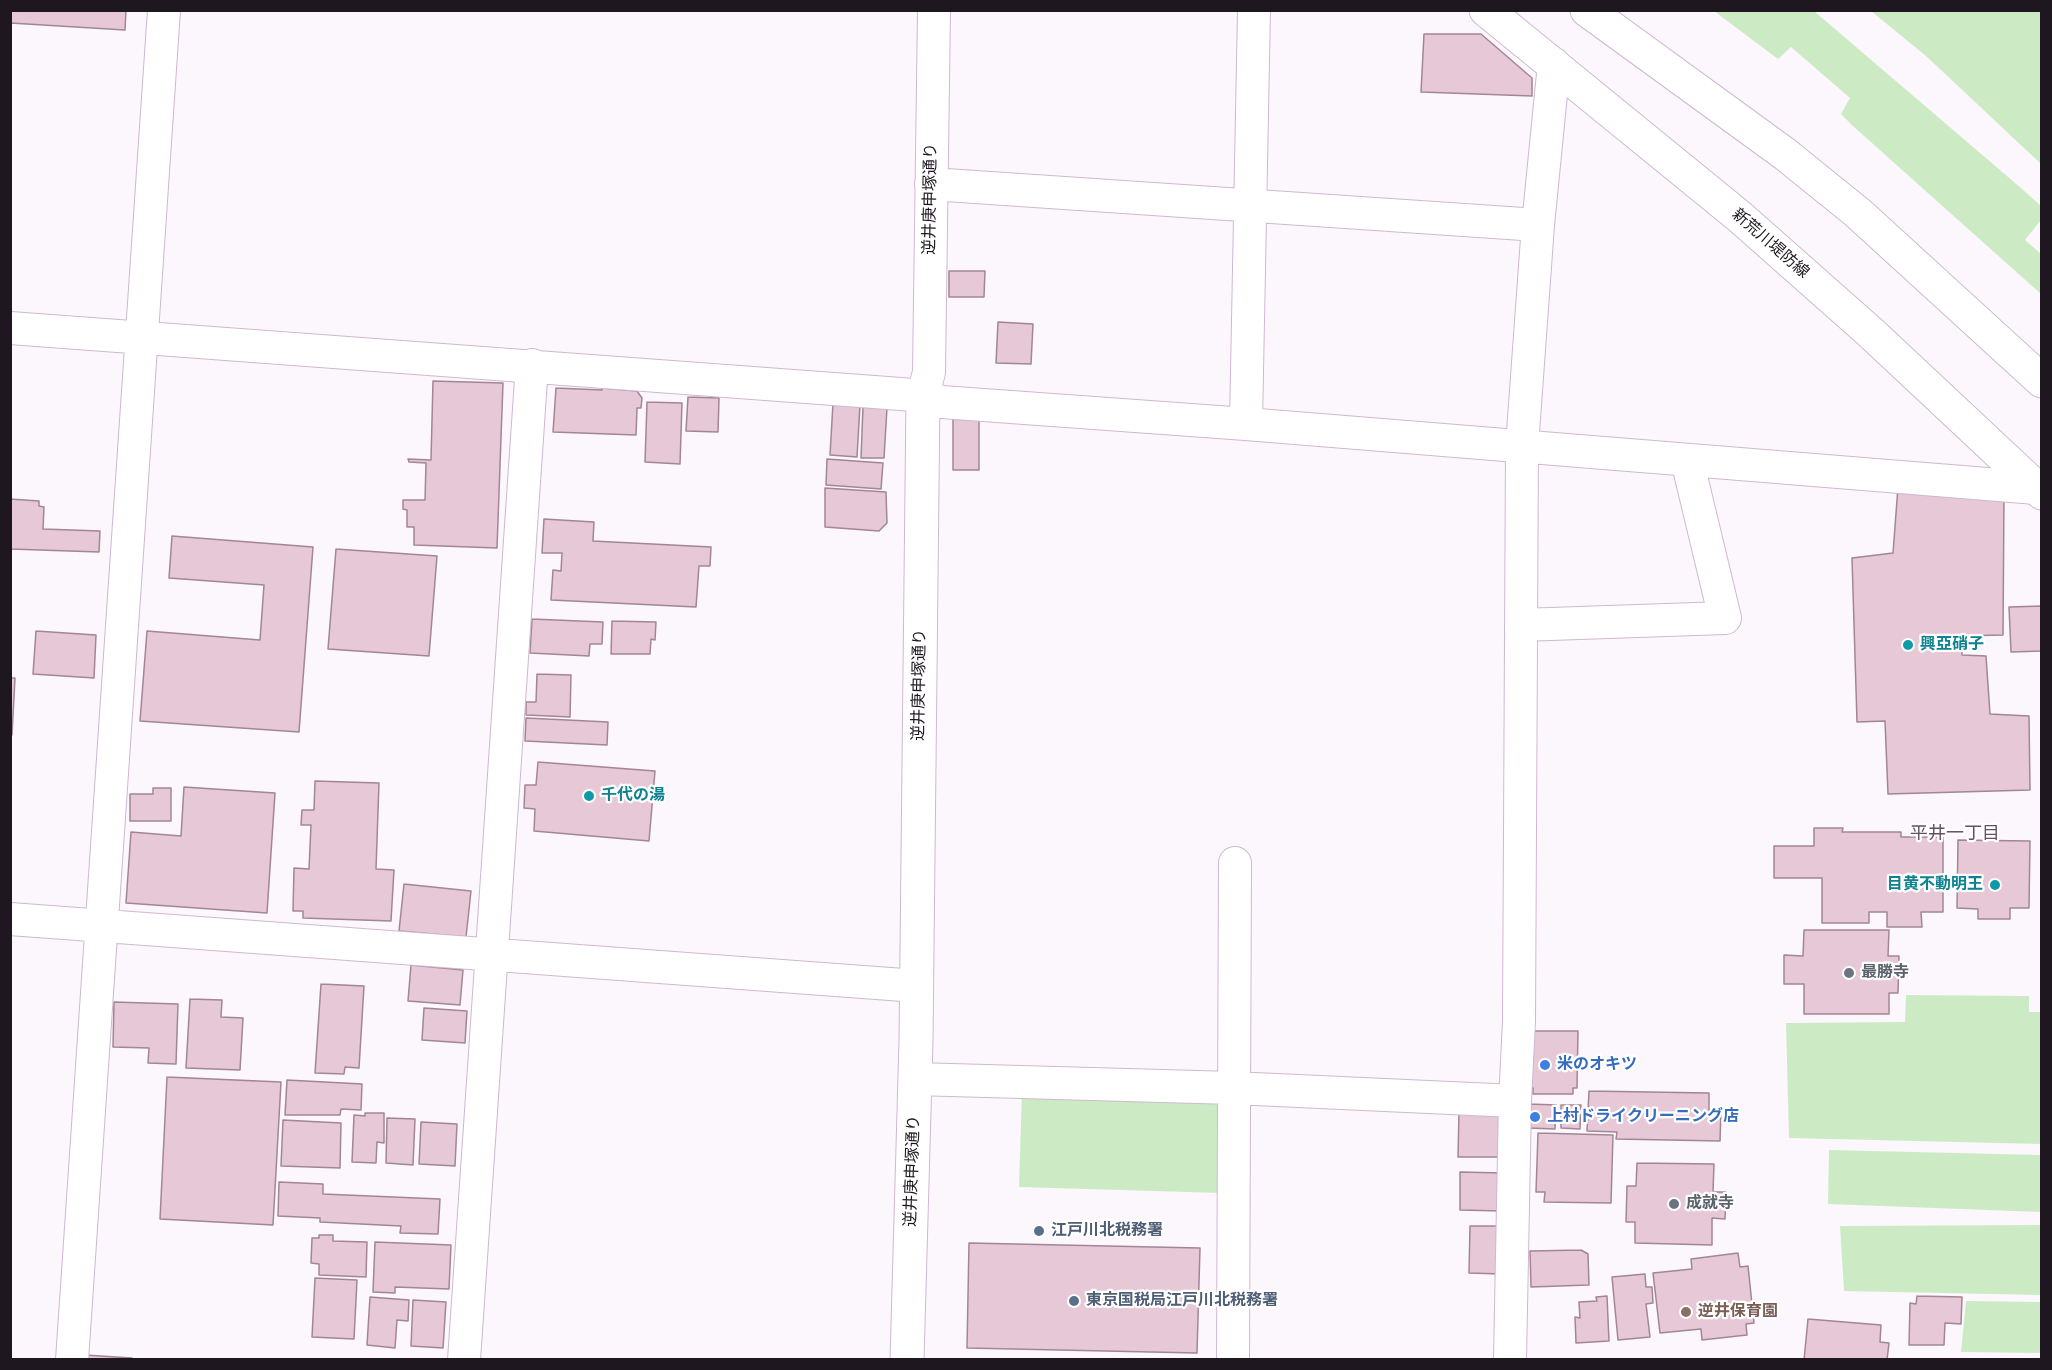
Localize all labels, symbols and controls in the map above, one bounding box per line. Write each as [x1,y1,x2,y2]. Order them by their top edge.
street label: 逆井庚申塚通り [920,143,942,255]
street label: 新荒川堤防線 [1727,205,1813,283]
street label: 逆井庚申塚通り [909,629,931,741]
place label: 興亞硝子 [1920,635,1984,655]
marker: 興亞硝子 [1901,638,1915,652]
place label: 千代の湯 [601,786,665,806]
marker: 千代の湯 [582,789,596,803]
district label: 平井一丁目 [1910,824,2000,846]
place label: 目黄不動明王 [1887,875,1983,895]
marker: 目黄不動明王 [1988,878,2002,892]
place label: 最勝寺 [1861,963,1909,983]
marker: 最勝寺 [1842,966,1856,980]
place label: 米のオキツ [1557,1055,1637,1075]
marker: 米のオキツ [1538,1058,1552,1072]
place label: 上村ドライクリーニング店 [1547,1107,1739,1127]
marker: 上村ドライクリーニング店 [1528,1110,1542,1124]
street label: 逆井庚申塚通り [901,1115,925,1227]
place label: 成就寺 [1686,1194,1734,1214]
marker: 成就寺 [1667,1197,1681,1211]
place label: 江戸川北税務署 [1051,1221,1163,1241]
marker: 江戸川北税務署 [1032,1224,1046,1238]
place label: 東京国税局江戸川北税務署 [1086,1291,1278,1311]
marker: 東京国税局江戸川北税務署 [1067,1294,1081,1308]
place label: 逆井保育園 [1698,1302,1778,1322]
marker: 逆井保育園 [1679,1305,1693,1319]

